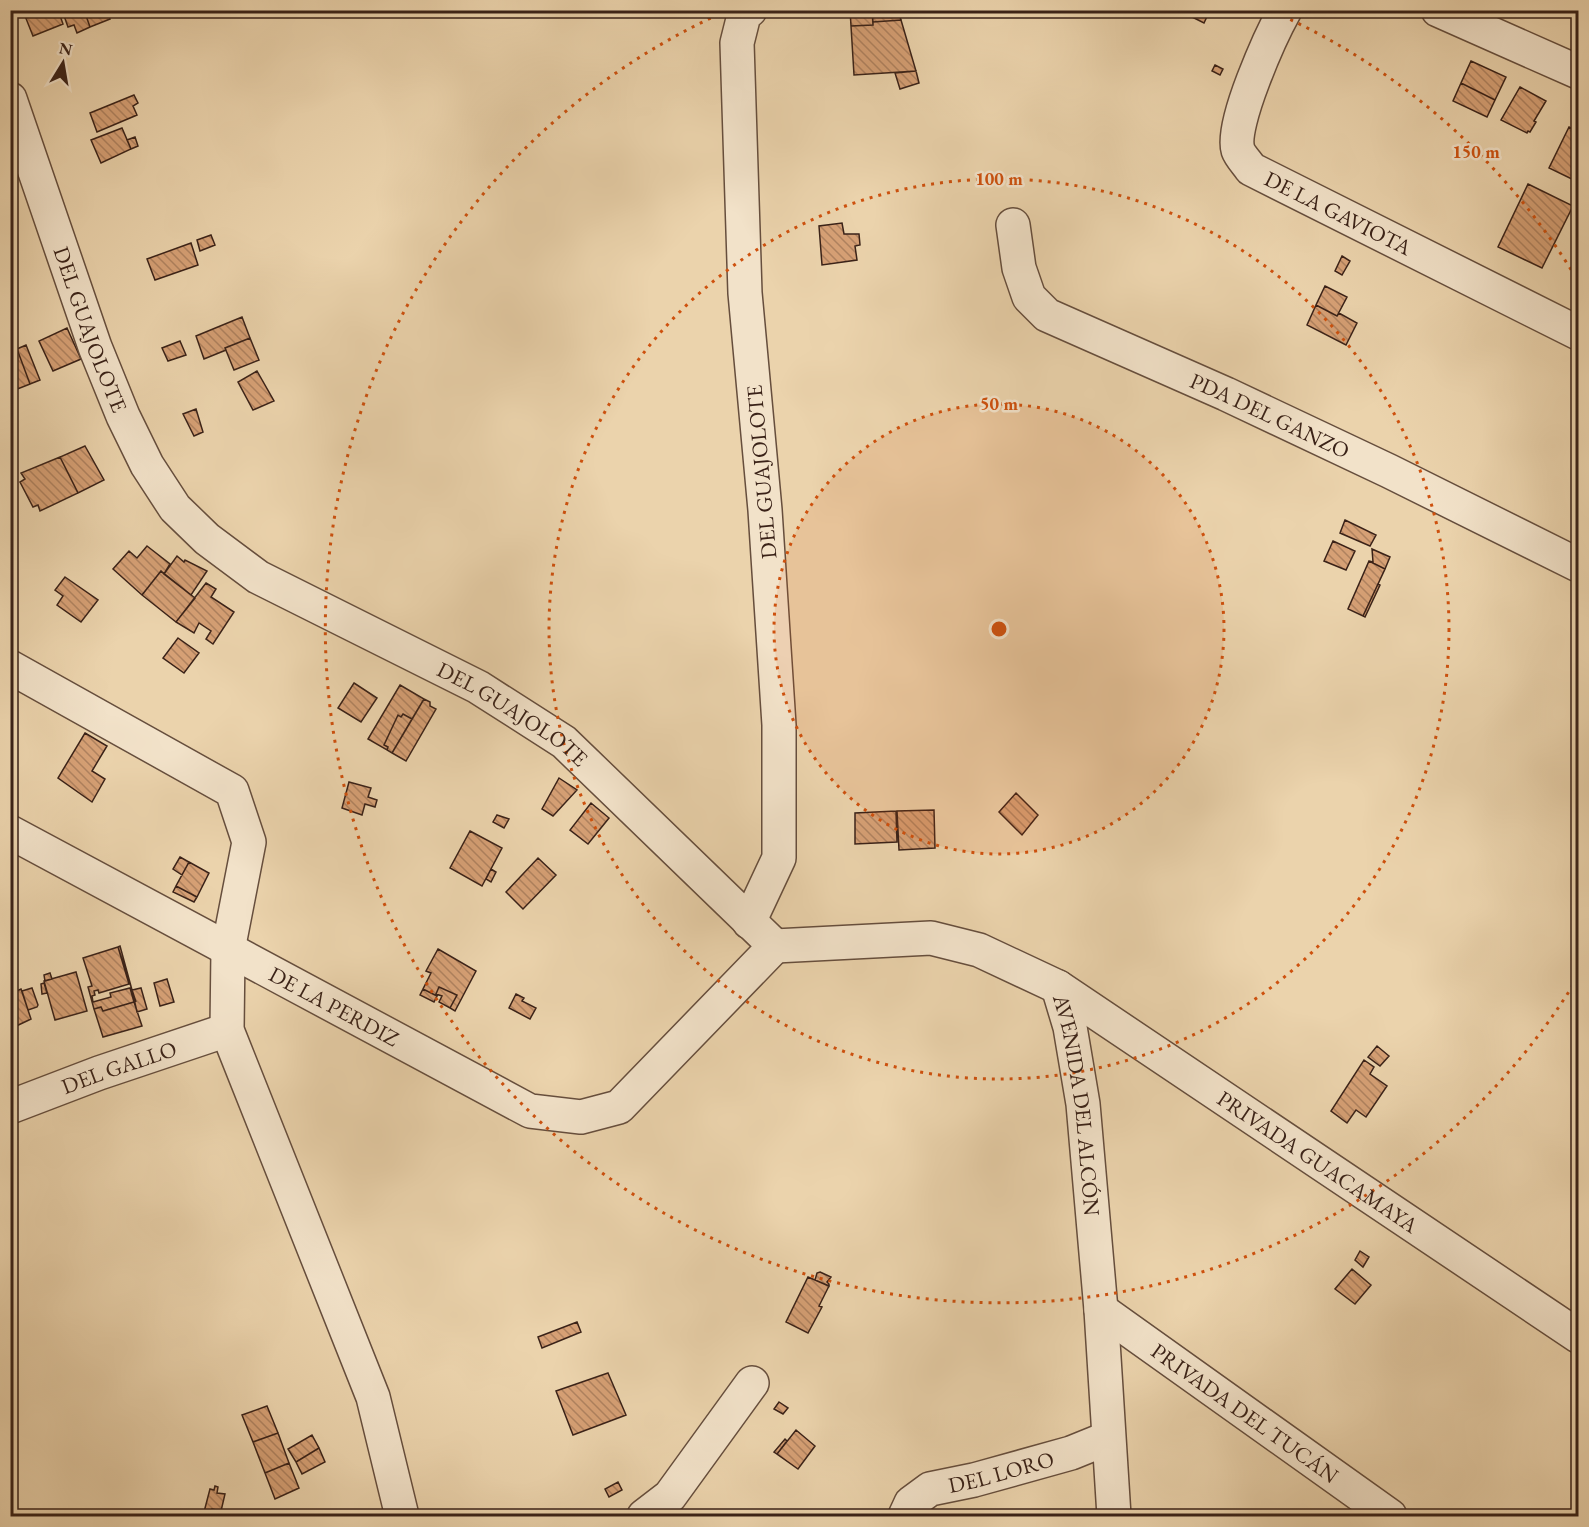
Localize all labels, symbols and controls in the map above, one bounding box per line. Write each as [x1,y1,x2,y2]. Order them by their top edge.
north arrow [33,33,93,93]
text: N [57,37,74,60]
text: 150 m [1452,140,1500,163]
street label: DE LA GAVIOTA [1260,164,1417,263]
text: 100 m [975,167,1023,190]
street label: DEL GUAJOLOTE [47,243,134,417]
street label: PDA DEL GANZO [1186,366,1354,465]
street label: DEL GUAJOLOTE [739,384,784,560]
text: 50 m [980,392,1018,415]
centre of rings [989,619,1009,639]
street label: DEL GUAJOLOTE [432,655,594,773]
street label: DE LA PERDIZ [264,960,404,1053]
street label: AVENIDA DEL ALCÓN [1046,990,1107,1218]
street label: DEL GALLO [57,1034,180,1101]
street label: PRIVADA GUACAMAYA [1212,1084,1424,1240]
street label: PRIVADA DEL TUCÁN [1145,1336,1345,1490]
street label: DEL LORO [946,1444,1057,1500]

